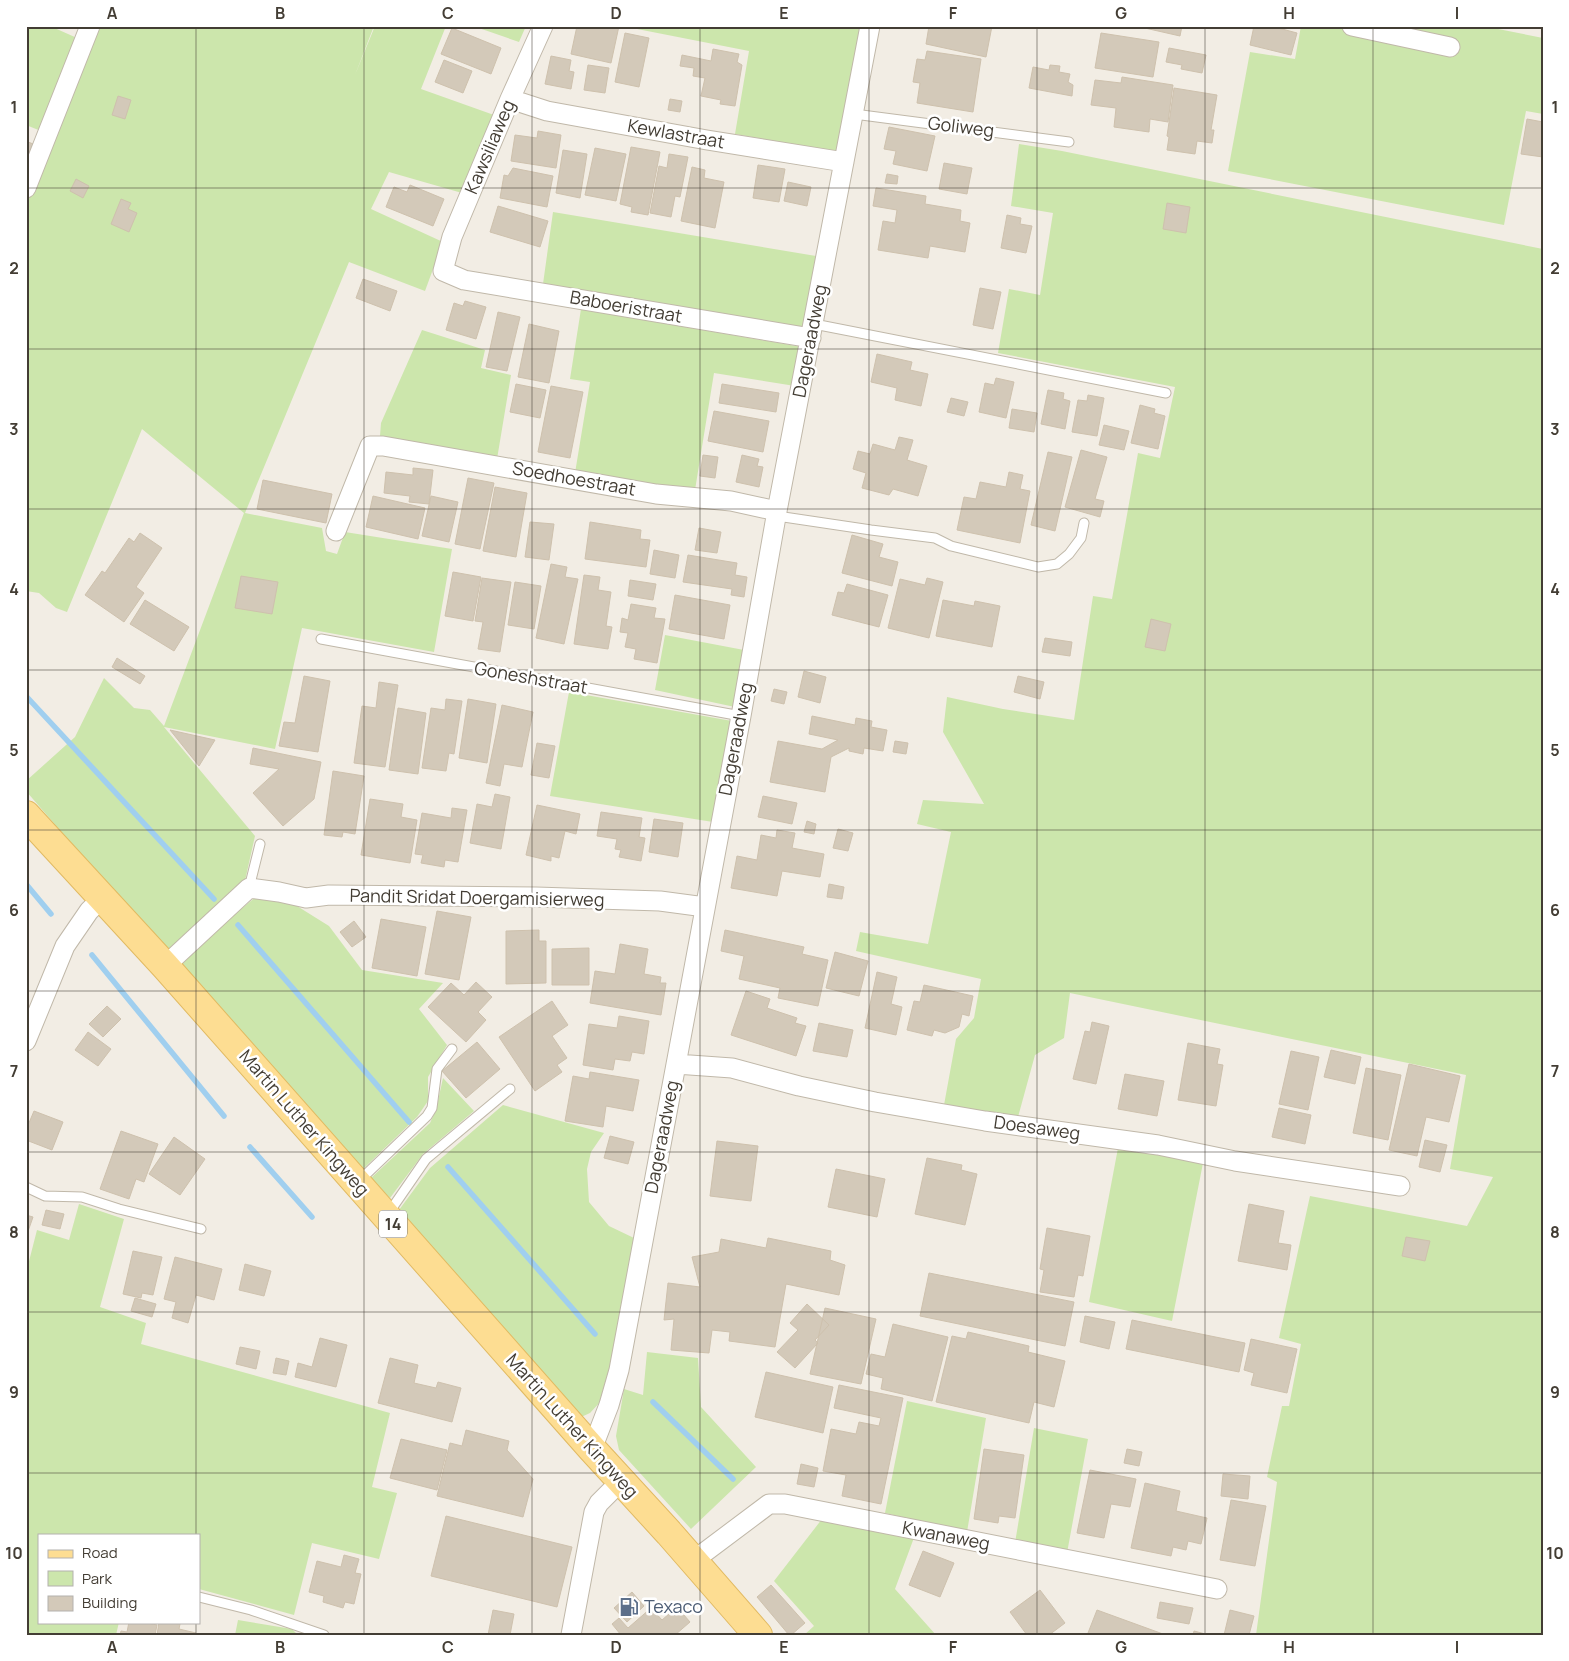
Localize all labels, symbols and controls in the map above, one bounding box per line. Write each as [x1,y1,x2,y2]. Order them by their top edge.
text: A [107,2,118,24]
text: B [275,2,285,24]
text: C [442,2,454,24]
text: D [610,2,622,24]
text: E [779,2,789,24]
text: F [949,2,958,24]
text: G [1115,2,1127,24]
text: H [1283,2,1295,24]
text: I [1455,2,1459,24]
text: 1 [10,96,18,118]
street label: Kawsiliaweg [458,96,520,197]
text: 1 [1551,96,1559,118]
street label: Goliweg [927,110,996,142]
street label: Kewlastraat [626,113,727,153]
text: 2 [9,257,19,279]
text: 2 [1550,257,1560,279]
street label: Dageraadweg [786,282,832,399]
street label: Baboeristraat [568,284,684,328]
text: 3 [9,418,19,440]
text: 3 [1550,418,1560,440]
street label: Soedhoestraat [511,455,638,501]
text: 4 [9,578,19,600]
text: 4 [1550,578,1560,600]
street label: Goneshstraat [473,655,590,699]
street label: Dageraadweg [712,680,758,797]
text: 5 [9,739,19,761]
text: 5 [1550,739,1560,761]
street label: Pandit Sridat Doergamisierweg [349,883,605,911]
text: 6 [9,899,19,921]
text: 6 [1550,899,1560,921]
street label: Martin Luther Kingweg [234,1044,375,1201]
text: 7 [10,1060,18,1082]
text: 7 [1551,1060,1559,1082]
street label: Dageraadweg [638,1078,684,1195]
street label: Doesaweg [992,1109,1082,1145]
road number: 14 [379,1210,407,1238]
text: 8 [9,1221,19,1243]
text: 8 [1550,1221,1560,1243]
street label: Martin Luther Kingweg [501,1348,644,1503]
text: 9 [9,1381,19,1403]
text: 9 [1550,1381,1560,1403]
street label: Kwanaweg [900,1515,992,1555]
legend [38,1534,200,1624]
text: 10 [5,1542,23,1564]
text: Road [82,1542,118,1563]
text: 10 [1546,1542,1564,1564]
text: Park [82,1568,112,1589]
text: Building [82,1592,137,1613]
place label: Texaco [644,1594,703,1618]
fuel station icon: Texaco [618,1596,640,1618]
text: A [107,1636,118,1658]
text: B [275,1636,285,1658]
text: C [442,1636,454,1658]
text: D [610,1636,622,1658]
text: E [779,1636,789,1658]
text: F [949,1636,958,1658]
text: G [1115,1636,1127,1658]
text: H [1283,1636,1295,1658]
text: I [1455,1636,1459,1658]

